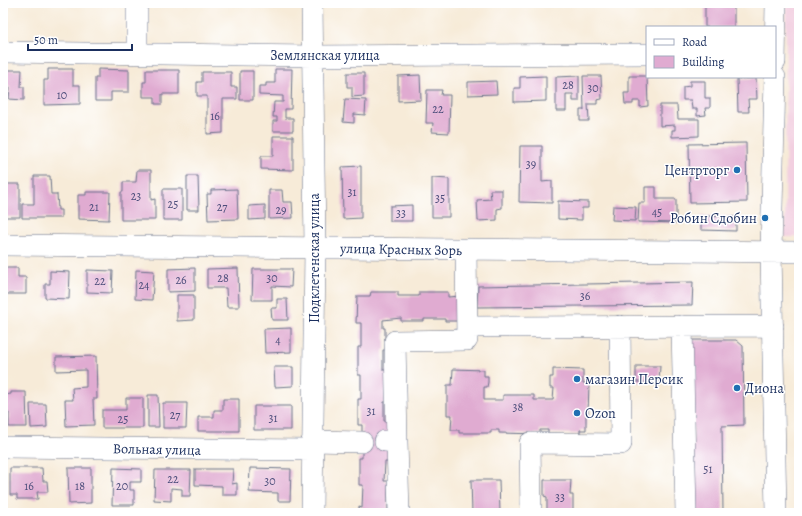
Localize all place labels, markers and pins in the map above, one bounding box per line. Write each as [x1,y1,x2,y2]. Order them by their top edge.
place label: Центрторг [664,161,729,180]
marker: Центрторг [732,165,742,175]
place label: Робин Сдобин [670,209,757,228]
marker: Робин Сдобин [760,213,770,223]
place label: магазин Персик [585,370,683,389]
marker: магазин Персик [572,374,582,384]
place label: Диона [745,379,784,398]
marker: Диона [732,383,742,393]
place label: Ozon [585,404,616,423]
marker: Ozon [572,408,582,418]

